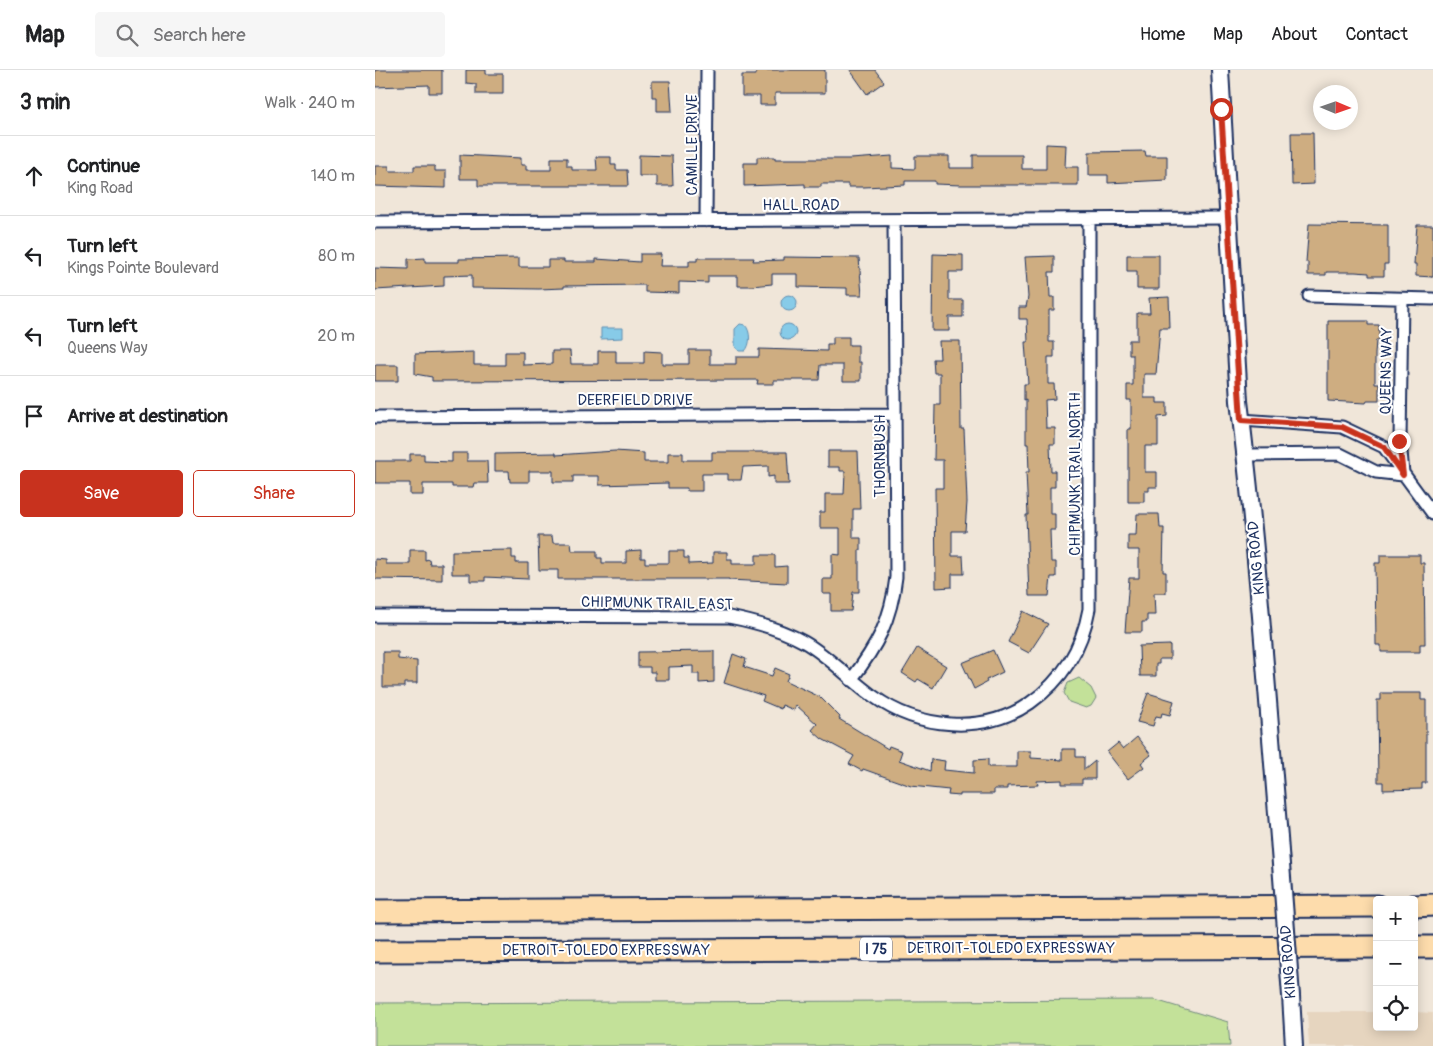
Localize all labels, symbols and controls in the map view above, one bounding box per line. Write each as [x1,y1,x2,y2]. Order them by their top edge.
search box [95,12,445,57]
text: Map [25,20,65,49]
icon: search [113,21,141,49]
text: Search here [153,23,246,47]
text: Home [1140,23,1185,46]
text: Map [1213,23,1243,46]
text: About [1271,23,1317,46]
text: Contact [1345,23,1408,46]
north arrow [1313,85,1358,130]
text: 3 min [20,89,70,116]
text: Walk · 240 m [264,93,355,113]
street label: CAMILLE DRIVE [683,94,702,196]
route start [1210,98,1233,121]
text: Continue [67,154,140,178]
icon: ahead [20,162,48,190]
text: 140 m [311,166,355,186]
text: King Road [67,178,133,198]
street label: HALL ROAD [763,196,839,215]
text: Turn left [67,234,137,258]
icon: left [20,242,48,270]
text: 80 m [318,246,355,266]
text: Kings Pointe Boulevard [67,258,219,278]
text: Turn left [67,314,137,338]
icon: left [20,322,48,350]
text: 20 m [317,326,355,346]
street label: QUEENS WAY [1376,327,1397,415]
text: Queens Way [67,338,148,358]
street label: DEERFIELD DRIVE [578,391,693,410]
street label: CHIPMUNK TRAIL NORTH [1066,392,1085,556]
icon: arrive [20,402,48,430]
text: Arrive at destination [67,404,228,428]
street label: THORNBUSH [871,415,890,497]
route end [1388,430,1411,453]
button: Save [20,470,183,517]
button: Share [193,470,355,517]
street label: KING ROAD [1244,520,1269,596]
street label: CHIPMUNK TRAIL EAST [581,593,733,614]
map controls [1373,896,1418,1031]
button: + [1373,896,1418,941]
street label: KING ROAD [1276,924,1301,1000]
road number: I 75 [860,938,892,961]
street label: DETROIT-TOLEDO EXPRESSWAY [907,939,1115,958]
street label: DETROIT-TOLEDO EXPRESSWAY [502,941,710,960]
button: − [1373,941,1418,986]
button: locate [1373,986,1418,1031]

